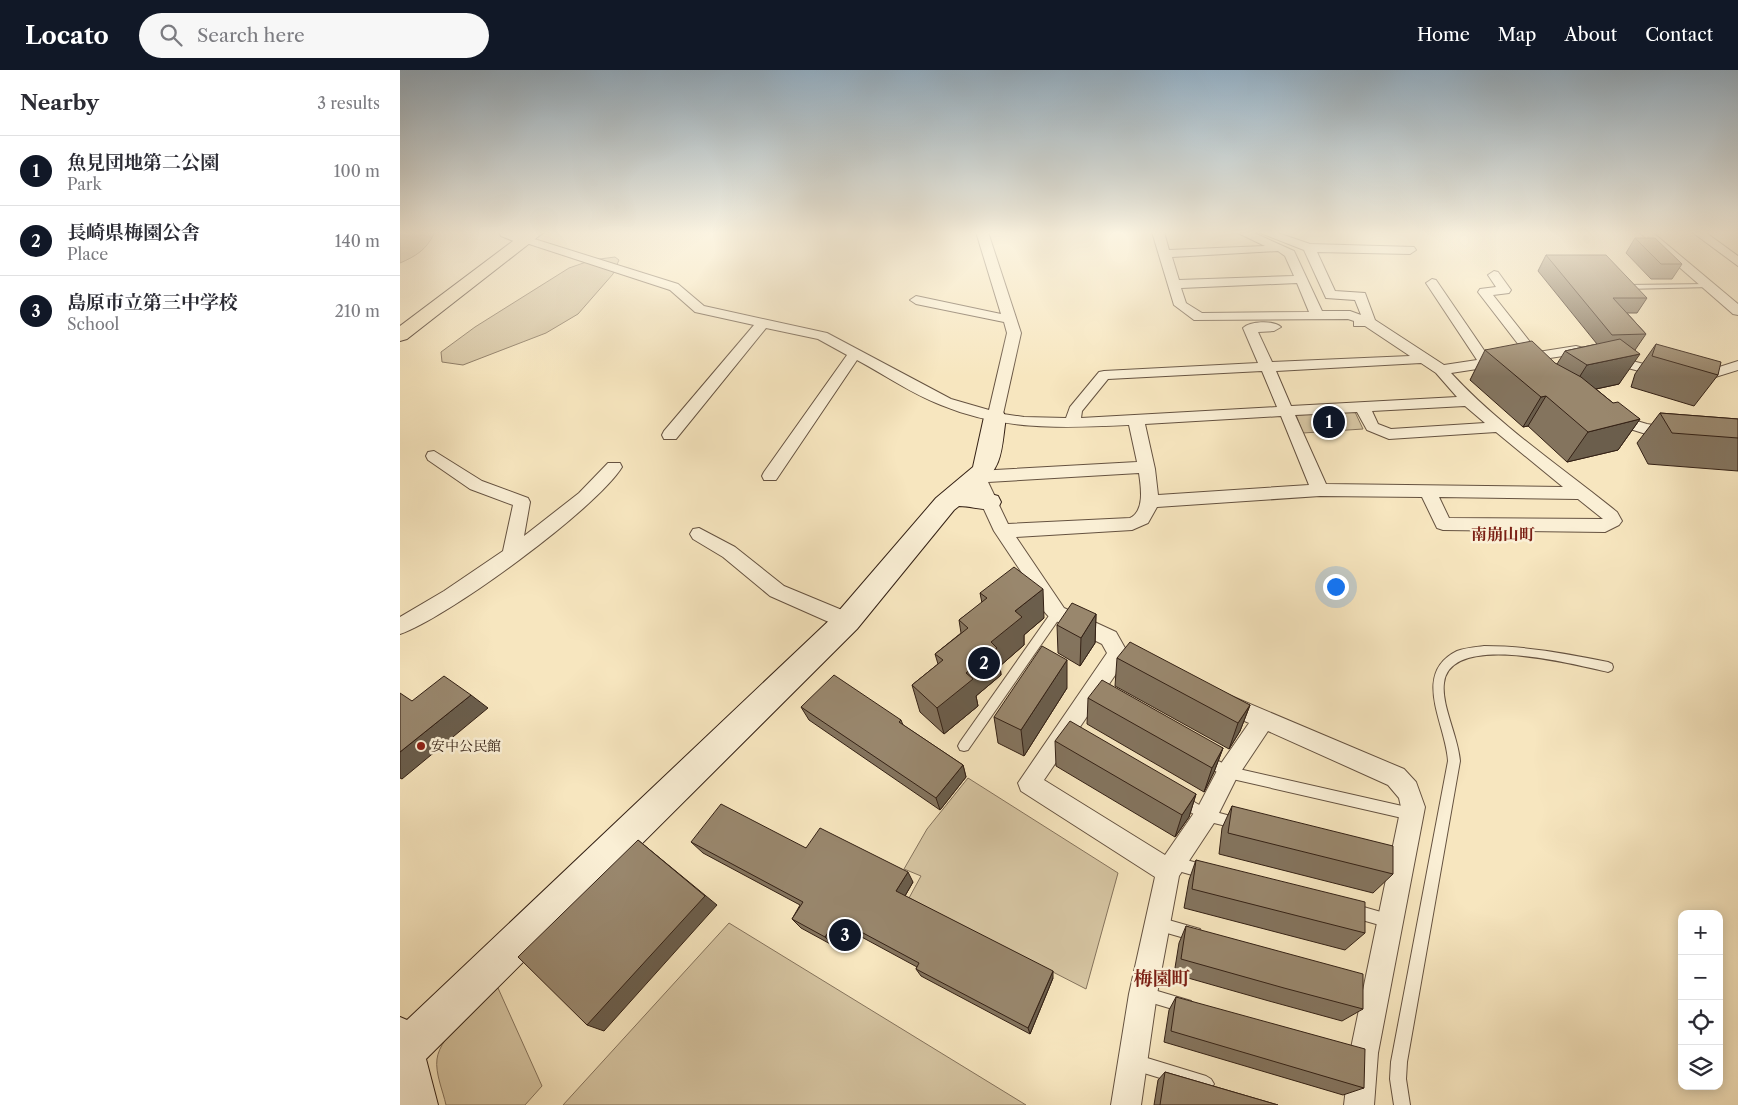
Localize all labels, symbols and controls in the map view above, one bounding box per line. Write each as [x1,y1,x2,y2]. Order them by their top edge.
search box [139,13,489,58]
text: Locato [25,21,109,50]
icon: search [157,21,185,49]
text: Search here [197,24,305,47]
text: Home [1417,24,1470,46]
text: Map [1498,24,1536,46]
text: About [1564,24,1617,46]
text: Contact [1645,24,1713,46]
text: Nearby [20,90,99,115]
text: 3 results [317,93,380,113]
text: 魚見団地第二公園 [67,151,219,174]
text: 1 [32,161,40,181]
text: 100 m [334,161,380,181]
text: Park [67,174,102,194]
text: 長崎県梅園公舎 [67,221,200,244]
text: 2 [31,231,41,251]
text: 140 m [335,231,380,251]
text: Place [67,244,108,264]
text: 島原市立第三中学校 [67,291,238,314]
text: 3 [31,301,41,321]
text: 210 m [335,301,380,321]
text: School [67,314,119,334]
pin: 1 [1313,403,1345,441]
district label: 南崩山町 [1471,524,1535,544]
your location [1323,574,1349,600]
pin: 2 [968,644,1000,682]
place label: 安中公民館 [431,737,501,755]
marker: 安中公民館 [415,740,427,752]
map controls [1678,910,1723,1090]
button: + [1678,910,1723,955]
pin: 3 [829,916,861,954]
button: − [1678,955,1723,1000]
district label: 梅園町 [1133,967,1191,990]
button: locate [1678,1000,1723,1045]
button: layers [1678,1045,1723,1090]

